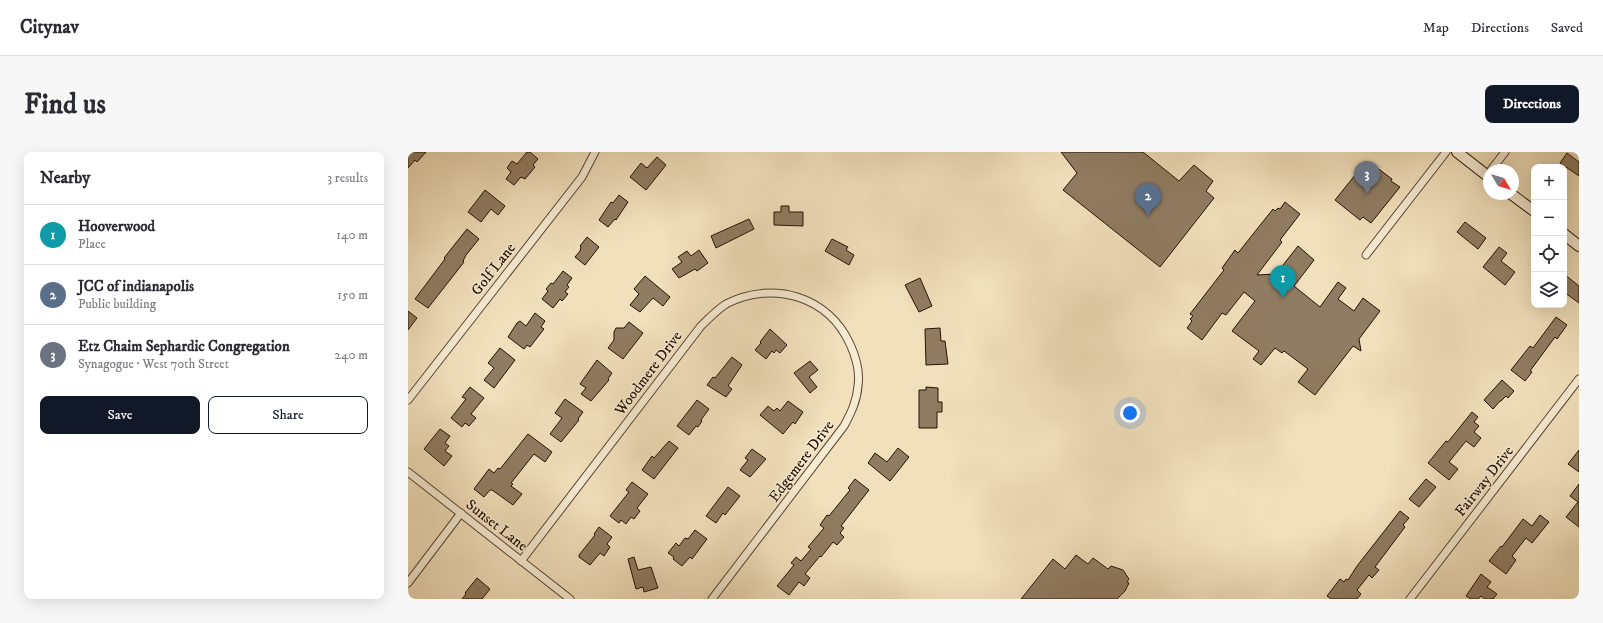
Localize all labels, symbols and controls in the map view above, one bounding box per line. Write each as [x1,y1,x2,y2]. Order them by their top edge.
text: Citynav [20,16,79,39]
text: Map [1423,19,1449,37]
text: Directions [1471,19,1529,37]
text: Saved [1551,19,1583,37]
button: Directions [1485,85,1579,123]
text: Find us [24,87,106,122]
pin: 3 [1354,161,1380,194]
north arrow [1483,164,1519,200]
map controls [1531,164,1567,308]
button: + [1531,164,1567,200]
text: Nearby [40,167,90,189]
text: 3 results [327,170,368,186]
pin: 2 [1135,183,1161,216]
button: − [1531,200,1567,236]
text: Hooverwood [78,217,155,236]
text: 1 [51,227,55,243]
text: 140 m [336,227,368,243]
text: Place [78,236,106,252]
button: locate [1531,236,1567,272]
street label: Golf Lane [467,239,520,299]
pin: 1 [1270,265,1296,298]
button: layers [1531,272,1567,308]
text: JCC of indianapolis [78,277,194,296]
text: 2 [50,287,56,303]
text: 150 m [337,287,368,303]
text: Public building [78,296,156,312]
street label: Woodmere Drive [610,327,686,420]
text: Etz Chaim Sephardic Congregation [78,337,290,356]
text: 3 [51,347,55,363]
text: 240 m [335,347,368,363]
text: Synagogue · West 70th Street [78,356,229,372]
button: Save [40,396,200,434]
button: Share [208,396,368,434]
your location [1120,403,1140,423]
street label: Edgemere Drive [764,417,838,506]
street label: Fairway Drive [1451,442,1518,520]
street label: Sunset Lane [462,495,531,555]

